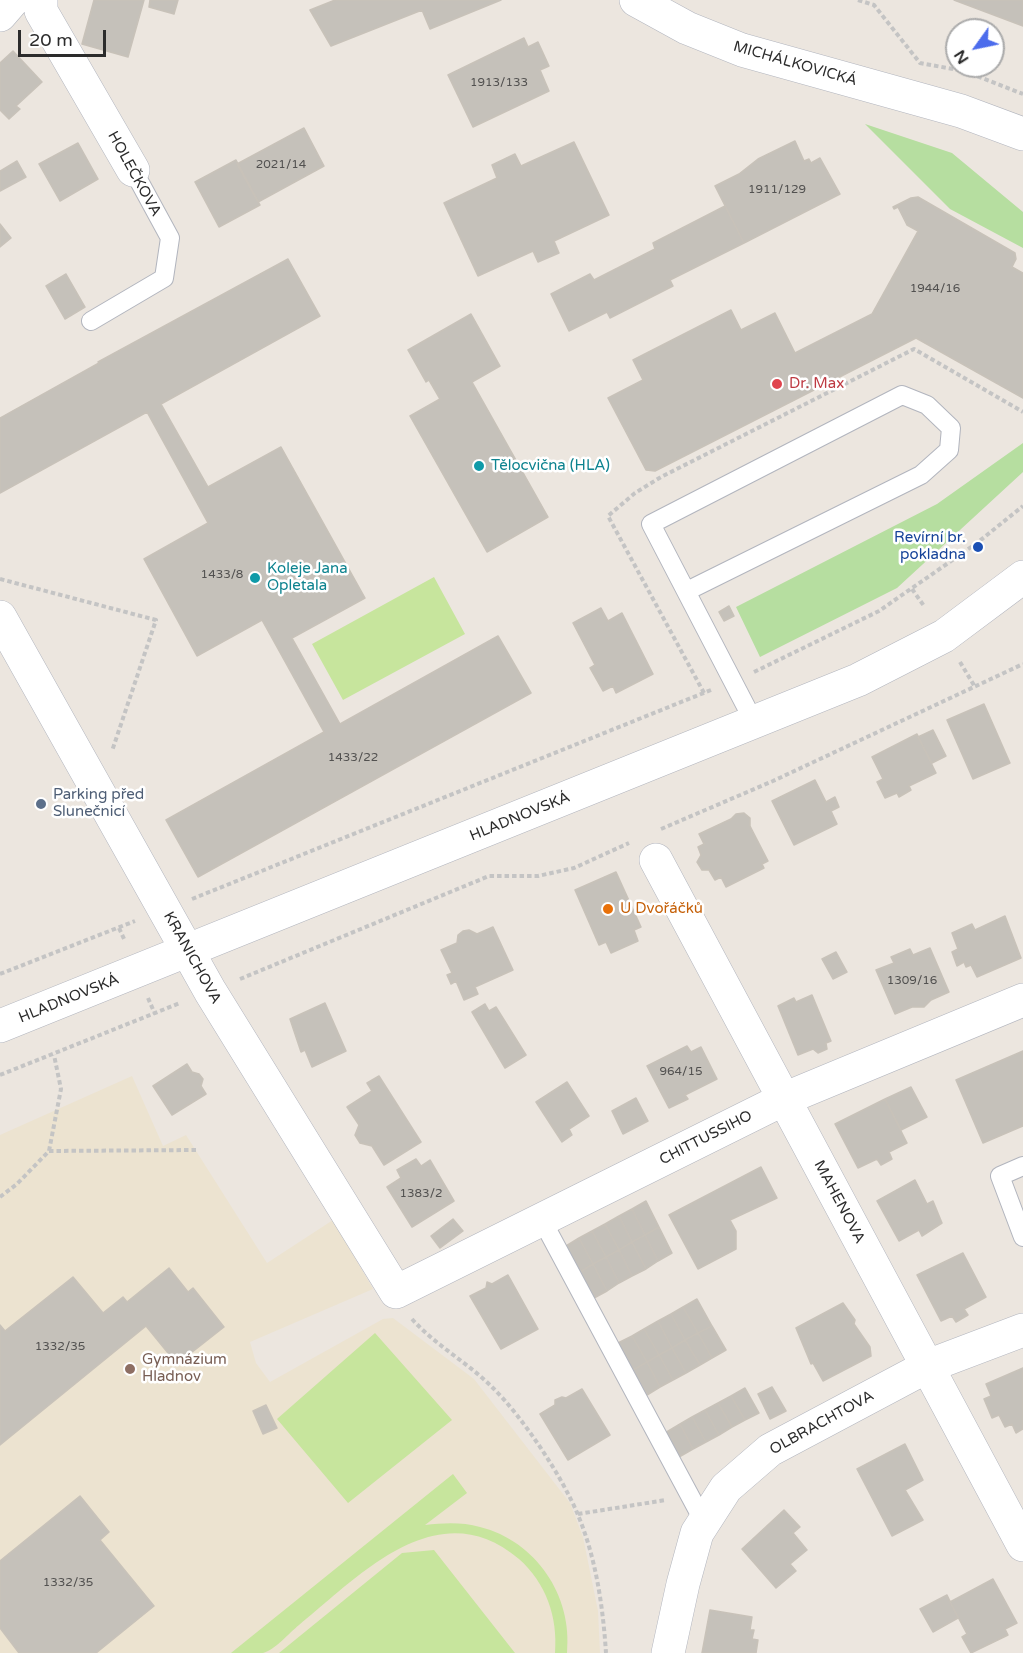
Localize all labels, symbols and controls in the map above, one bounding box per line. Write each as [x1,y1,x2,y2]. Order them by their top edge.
scale bar [21,18,110,56]
north arrow [945,18,1005,78]
text: 20 m [29,29,73,51]
street label: MICHÁLKOVICKÁ [731,38,859,90]
text: N [950,46,973,68]
house number: 1913/133 [470,76,528,90]
street label: HOLEČKOVA [103,128,165,220]
house number: 2021/14 [256,158,306,172]
house number: 1911/129 [748,183,806,197]
house number: 1944/16 [910,282,960,296]
place label: Dr. Max [789,375,844,393]
marker: Dr. Max [770,377,784,391]
place label: Tělocvična (HLA) [491,457,610,475]
marker: Tělocvična (HLA) [472,459,486,473]
place label: Revírní br. pokladna [894,529,966,564]
marker: Revírní br. pokladna [971,540,985,554]
place label: Koleje Jana Opletala [267,560,348,595]
house number: 1433/8 [201,568,243,582]
marker: Koleje Jana Opletala [248,571,262,585]
house number: 1433/22 [328,751,378,765]
place label: Parking před Slunečnicí [53,786,144,821]
street label: HLADNOVSKÁ [467,789,573,845]
marker: Parking před Slunečnicí [34,797,48,811]
place label: U Dvořáčků [620,900,703,918]
marker: U Dvořáčků [601,902,615,916]
street label: KRANICHOVA [159,909,225,1007]
street label: HLADNOVSKÁ [16,971,122,1027]
house number: 1309/16 [887,974,937,988]
house number: 964/15 [660,1065,702,1079]
street label: CHITTUSSIHO [657,1107,755,1169]
street label: MAHENOVA [810,1157,868,1247]
house number: 1383/2 [400,1187,442,1201]
house number: 1332/35 [35,1340,85,1354]
place label: Gymnázium Hladnov [142,1351,227,1386]
marker: Gymnázium Hladnov [123,1362,137,1376]
street label: OLBRACHTOVA [767,1387,877,1459]
house number: 1332/35 [43,1576,93,1590]

